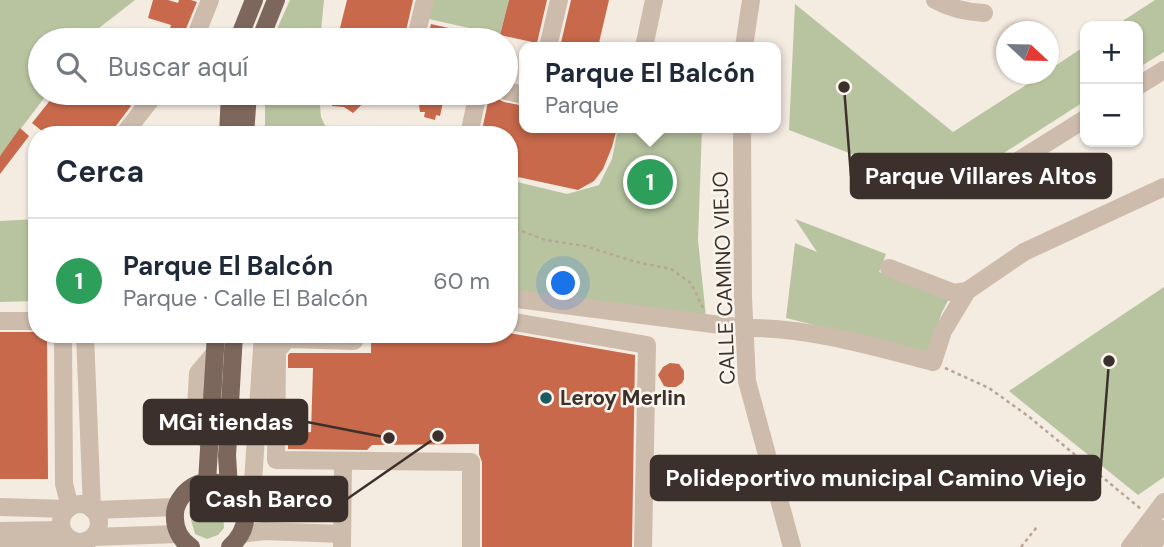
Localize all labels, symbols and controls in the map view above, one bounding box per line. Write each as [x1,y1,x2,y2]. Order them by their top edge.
north arrow [996,21,1059,84]
map controls [1080,21,1143,147]
button: + [1080,21,1143,84]
search box [28,28,518,105]
popup [519,42,781,133]
icon: search [52,48,90,86]
text: Buscar aquí [108,50,248,84]
text: Parque El Balcón [545,56,755,90]
button: − [1080,84,1143,147]
text: Parque [545,90,619,120]
text: Cerca [56,152,144,191]
callout: Parque Villares Altos [851,154,1111,198]
pin: 1 [627,156,673,208]
text: Parque Villares Altos [865,161,1097,191]
street label: CALLE CAMINO VIEJO [706,171,742,385]
text: Parque El Balcón [123,249,333,283]
text: 1 [75,266,83,296]
text: 60 m [433,266,490,296]
your location [546,266,580,300]
text: Parque · Calle El Balcón [123,283,368,313]
place label: Leroy Merlin [560,384,686,412]
marker: Leroy Merlin [538,390,554,406]
callout: MGi tiendas [144,400,307,444]
text: MGi tiendas [158,407,294,437]
callout: Polideportivo municipal Camino Viejo [651,456,1100,500]
text: Polideportivo municipal Camino Viejo [666,463,1087,493]
callout: Cash Barco [191,477,347,521]
text: Cash Barco [205,484,333,514]

